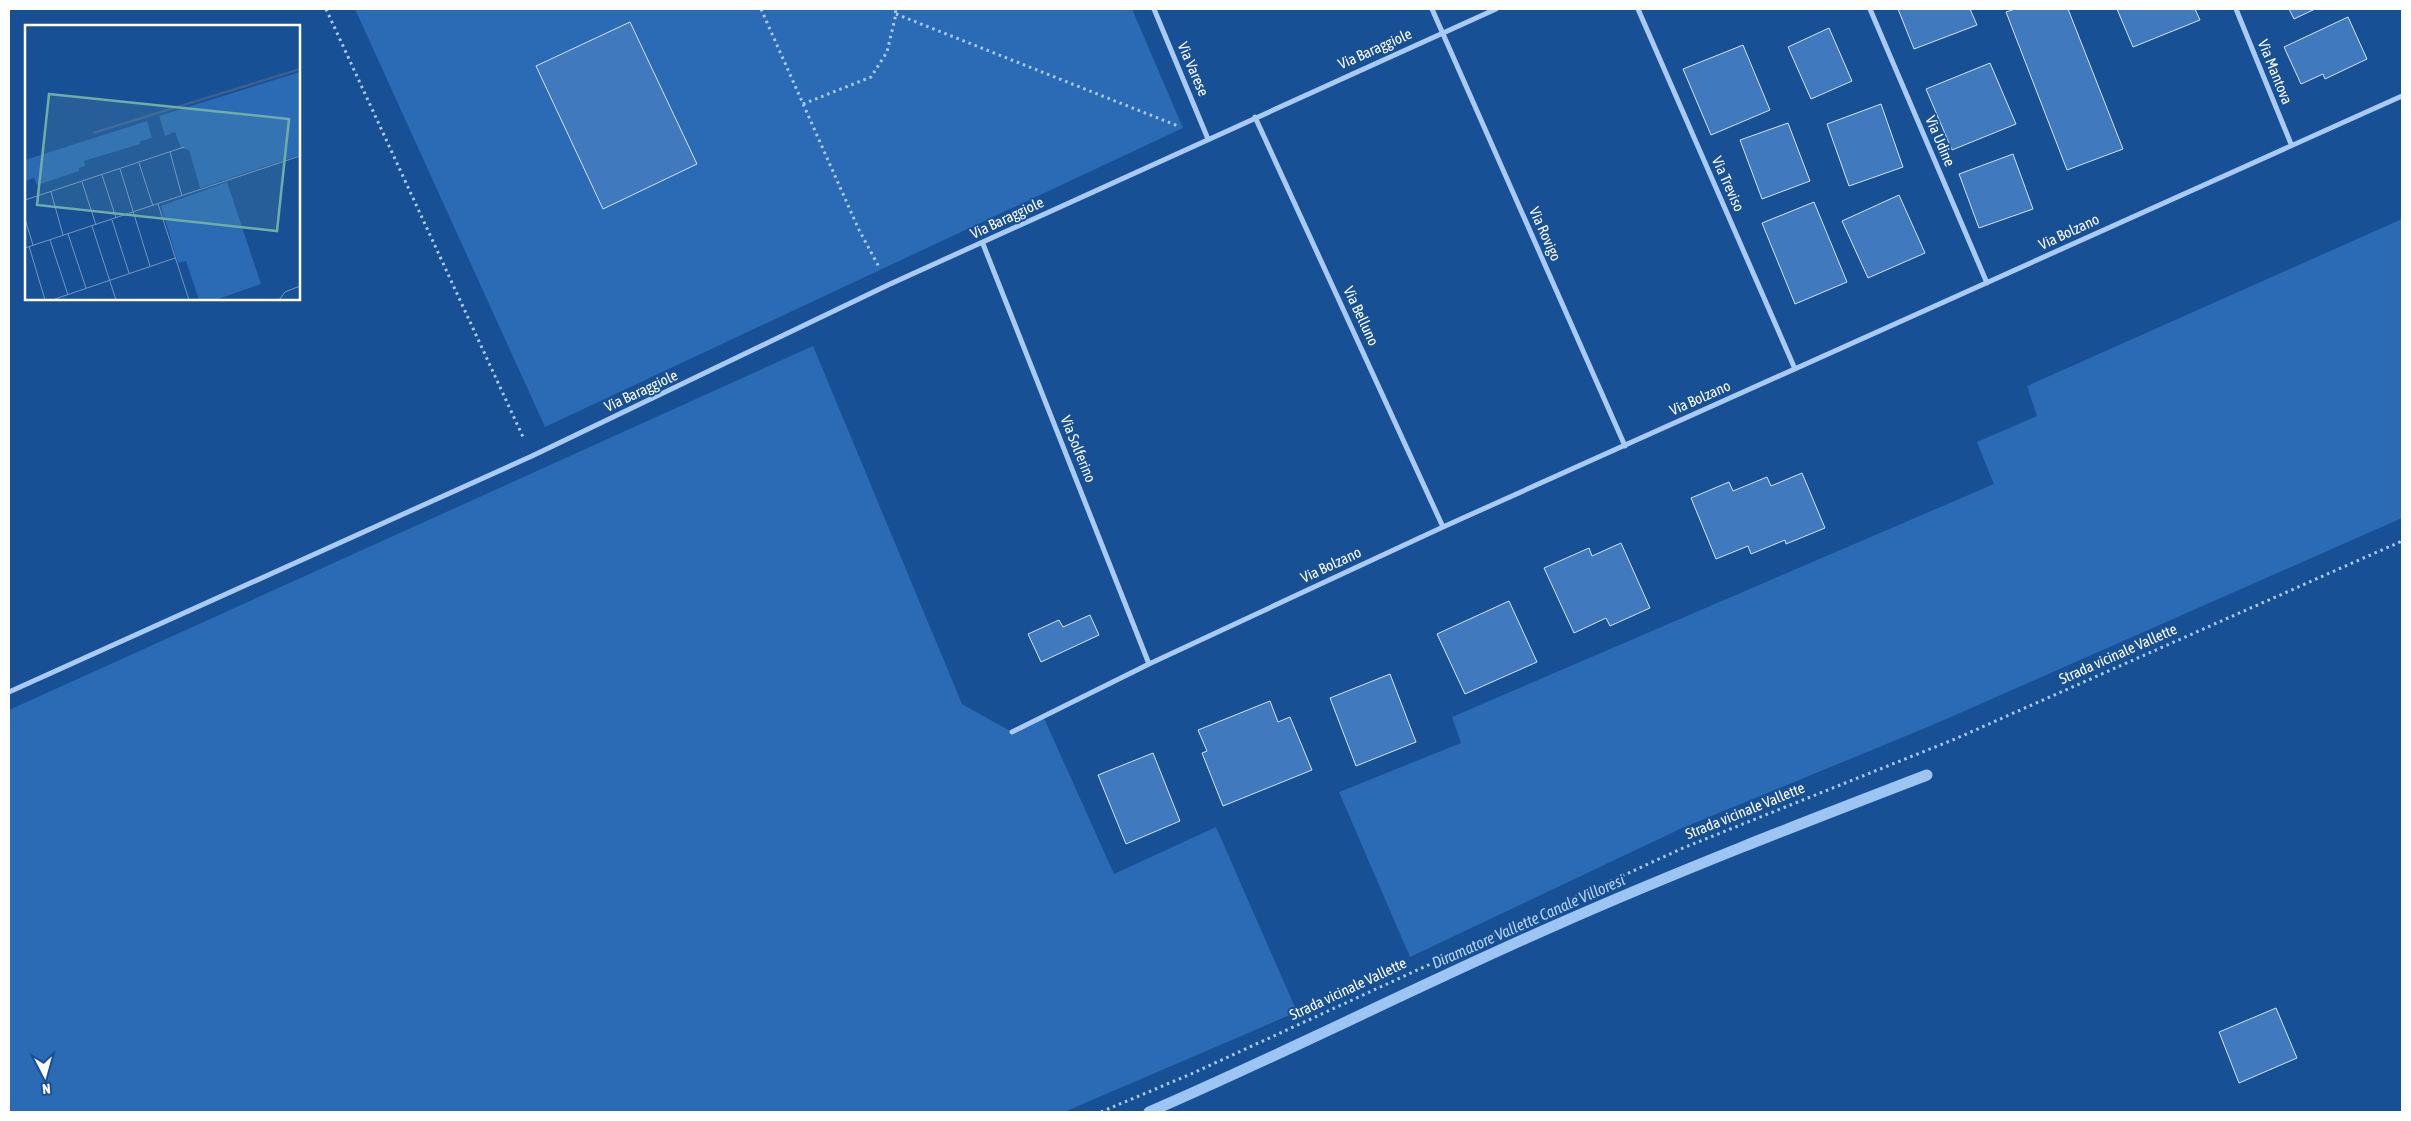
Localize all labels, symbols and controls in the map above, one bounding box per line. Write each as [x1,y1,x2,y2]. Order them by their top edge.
inset map [25,25,300,300]
street label: Via Baraggiole [1335,25,1414,72]
street label: Via Mantova [2255,37,2296,107]
street label: Via Varese [1174,39,1213,99]
street label: Via Udine [1922,113,1959,169]
street label: Via Treviso [1709,154,1748,214]
street label: Via Baraggiole [968,193,1046,242]
street label: Via Rovigo [1526,204,1565,263]
street label: Via Bolzano [2036,210,2102,253]
street label: Via Belluno [1340,284,1383,348]
street label: Via Baraggiole [602,366,680,415]
street label: Via Bolzano [1667,377,1733,418]
street label: Via Solferino [1057,413,1100,485]
street label: Via Bolzano [1298,543,1364,586]
street label: Strada vicinale Vallette [2056,620,2180,687]
street label: Strada vicinale Vallette [1683,779,1807,842]
water label: Diramatore Vallette Canale Villoresi [1429,870,1627,972]
street label: Strada vicinale Vallette [1287,954,1409,1023]
north arrow [20,1051,70,1101]
text: N [41,1081,51,1097]

